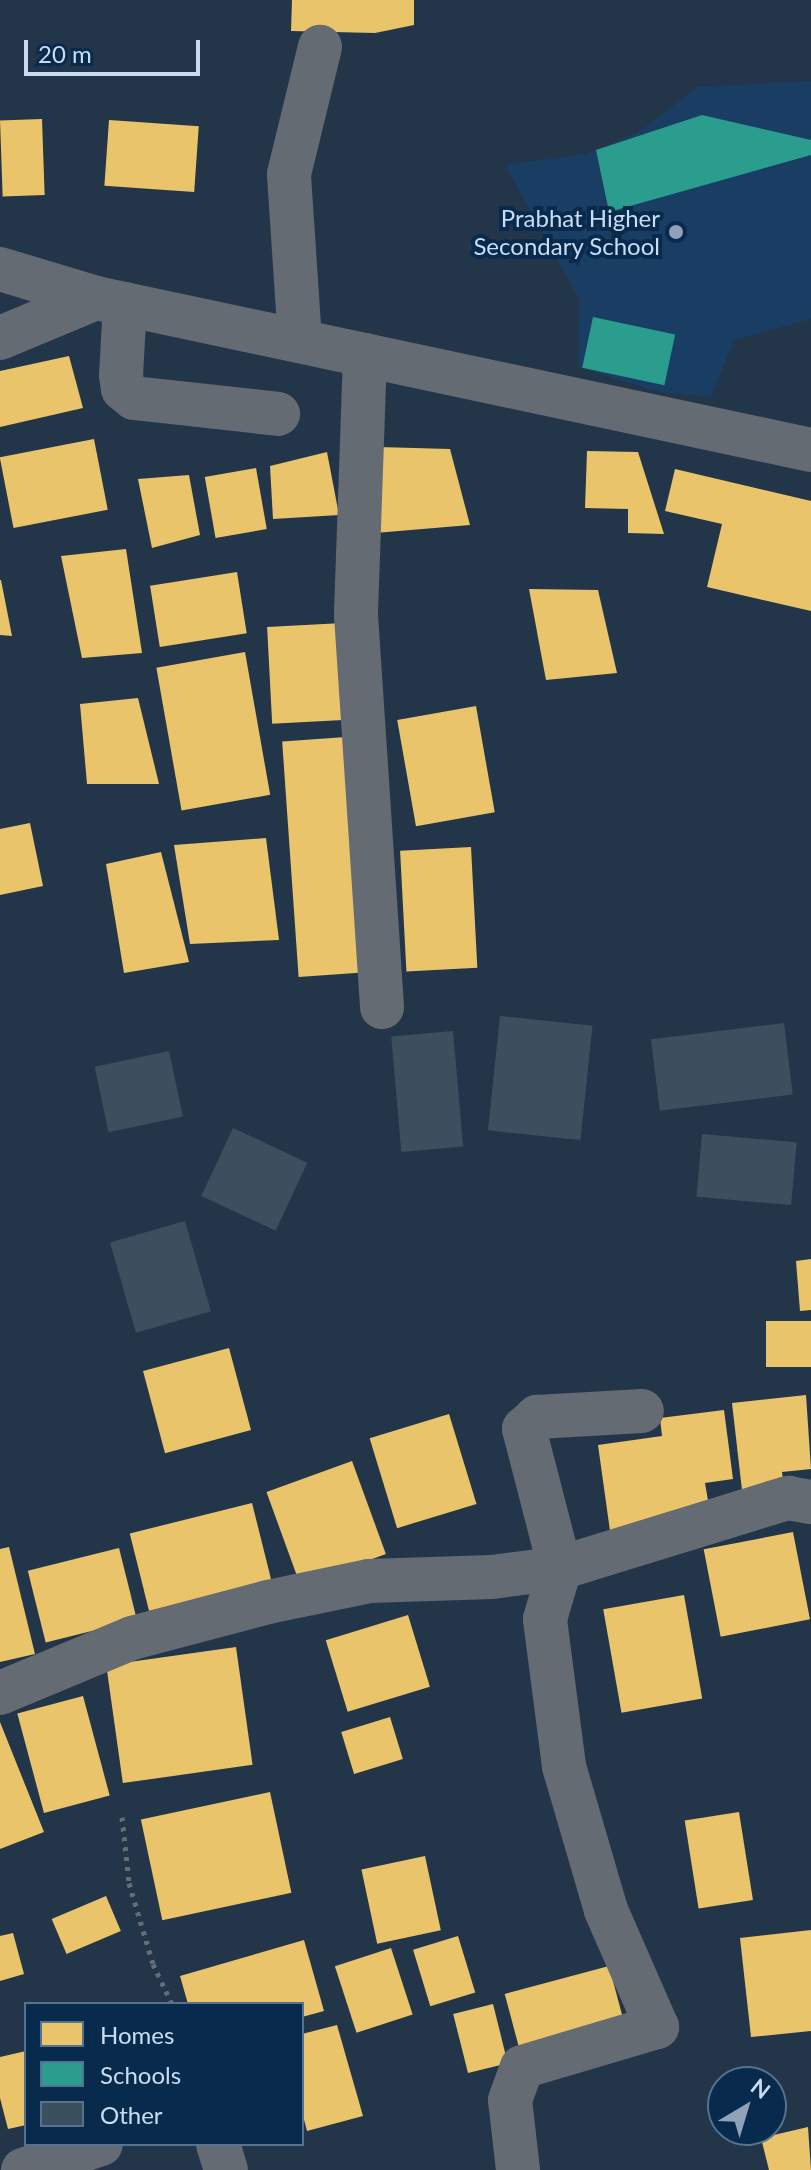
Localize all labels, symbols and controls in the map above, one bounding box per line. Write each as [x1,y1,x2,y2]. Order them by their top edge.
scale bar [28,24,204,74]
text: 20 m [38,39,92,68]
place label: Prabhat Higher Secondary School [473,204,660,260]
marker: Prabhat Higher Secondary School [667,223,685,241]
legend [24,2002,304,2146]
text: Homes [100,2020,174,2049]
text: Schools [100,2060,181,2089]
north arrow [707,2066,787,2146]
text: N [746,2072,776,2104]
text: Other [100,2100,163,2129]

